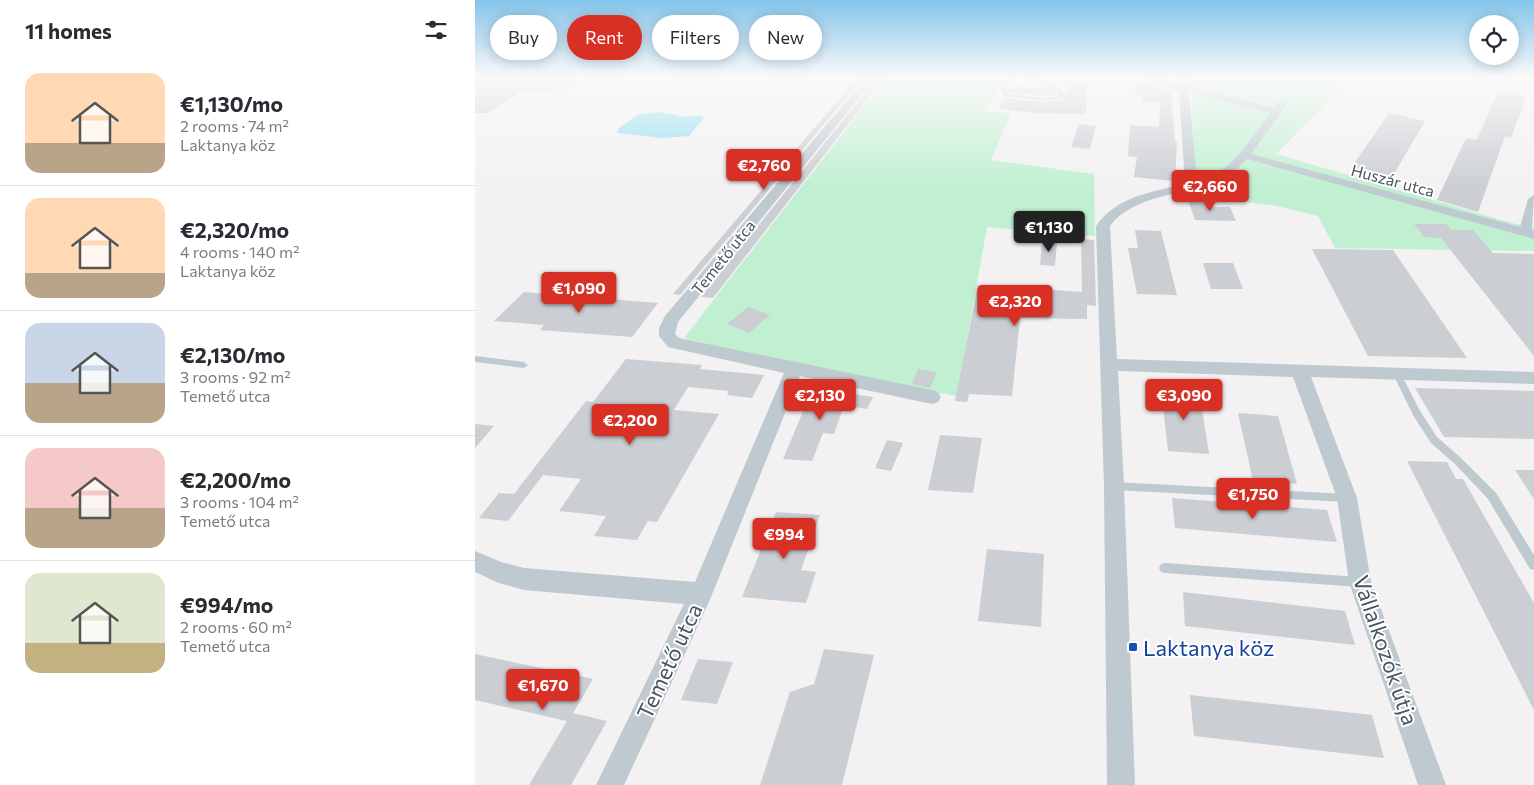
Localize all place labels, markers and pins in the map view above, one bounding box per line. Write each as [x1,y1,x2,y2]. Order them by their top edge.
pin: €2,760 [723,148,805,191]
pin: €2,660 [1169,170,1251,212]
pin: €1,130 [1008,210,1090,253]
pin: €1,090 [538,272,620,314]
pin: €2,320 [974,284,1056,327]
pin: €2,130 [779,378,861,421]
pin: €3,090 [1143,378,1225,421]
pin: €2,200 [589,404,671,446]
pin: €1,750 [1212,478,1294,520]
pin: €994 [754,518,814,560]
place label: Laktanya köz [1143,634,1274,661]
marker: Laktanya köz [1127,641,1139,653]
pin: €1,670 [502,668,584,711]

